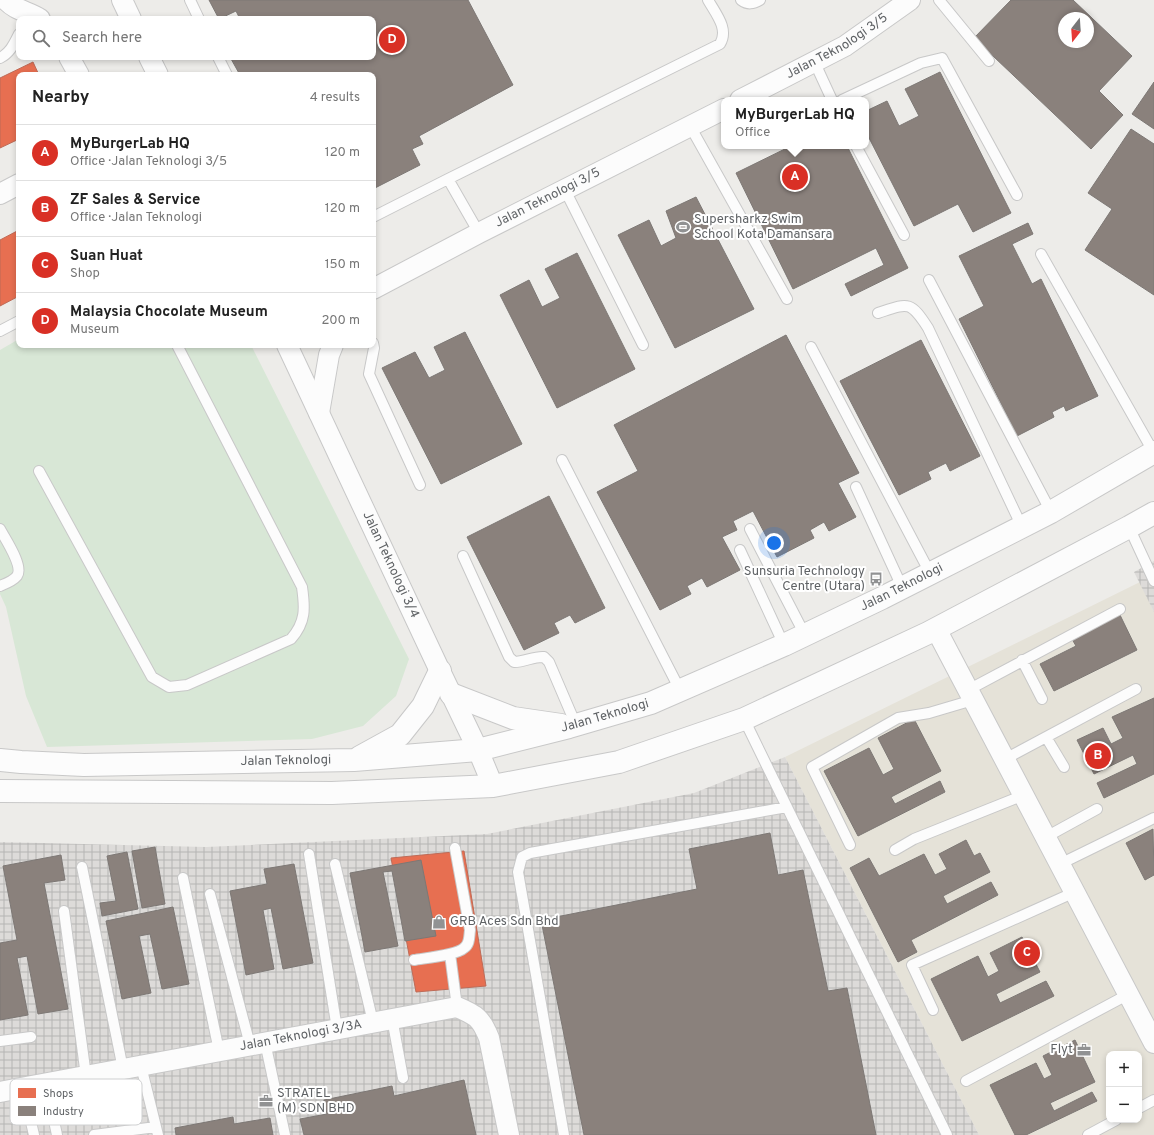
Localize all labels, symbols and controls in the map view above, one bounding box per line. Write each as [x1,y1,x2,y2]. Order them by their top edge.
street label: Jalan Teknologi 3/5 [784,10,891,83]
north arrow [1058,12,1094,48]
search box [16,16,376,60]
pin: D [379,25,405,55]
icon: search [30,27,52,49]
text: Search here [62,29,142,48]
text: Nearby [32,87,89,109]
text: 4 results [310,90,360,106]
popup [721,97,869,149]
text: MyBurgerLab HQ [735,106,855,125]
text: Office [735,125,770,141]
text: MyBurgerLab HQ [70,135,190,154]
text: A [40,145,50,161]
text: 120 m [325,145,360,161]
text: Office · Jalan Teknologi 3/5 [70,154,227,170]
pin: A [782,162,808,192]
street label: Jalan Teknologi 3/5 [492,165,603,231]
text: ZF Sales & Service [70,191,200,210]
text: B [41,201,49,217]
text: 120 m [325,201,360,217]
text: Office · Jalan Teknologi [70,210,202,226]
place label: Supersharkz Swim School Kota Damansara [694,212,832,243]
sports icon: Supersharkz Swim School Kota Damansara [675,219,691,235]
text: Suan Huat [70,247,143,266]
text: C [41,257,49,273]
text: 150 m [325,257,360,273]
text: Shop [70,266,100,282]
text: Malaysia Chocolate Museum [70,303,268,322]
text: D [40,313,50,329]
text: 200 m [321,313,360,329]
text: Museum [70,322,119,338]
street label: Jalan Teknologi 3/4 [358,509,422,621]
your location [764,533,784,553]
street label: Jalan Teknologi [858,560,946,615]
place label: Sunsuria Technology Centre (Utara) [744,564,865,595]
bus stop icon: Sunsuria Technology Centre (Utara) [868,571,884,587]
street label: Jalan Teknologi [559,696,651,737]
pin: B [1085,741,1111,771]
street label: Jalan Teknologi [240,752,331,770]
shop icon: GRB Aces Sdn Bhd [431,914,447,930]
place label: GRB Aces Sdn Bhd [450,914,559,930]
pin: C [1014,938,1040,968]
street label: Jalan Teknologi 3/3A [238,1017,364,1055]
place label: Flyt [1050,1042,1073,1058]
office icon: Flyt [1076,1042,1092,1058]
map controls [1106,1051,1142,1123]
button: + [1106,1051,1142,1087]
legend [10,1079,142,1125]
place label: STRATEL (M) SDN BHD [277,1086,355,1117]
text: Shops [43,1087,73,1101]
button: − [1106,1087,1142,1123]
office icon: STRATEL (M) SDN BHD [258,1093,274,1109]
text: Industry [43,1105,84,1119]

